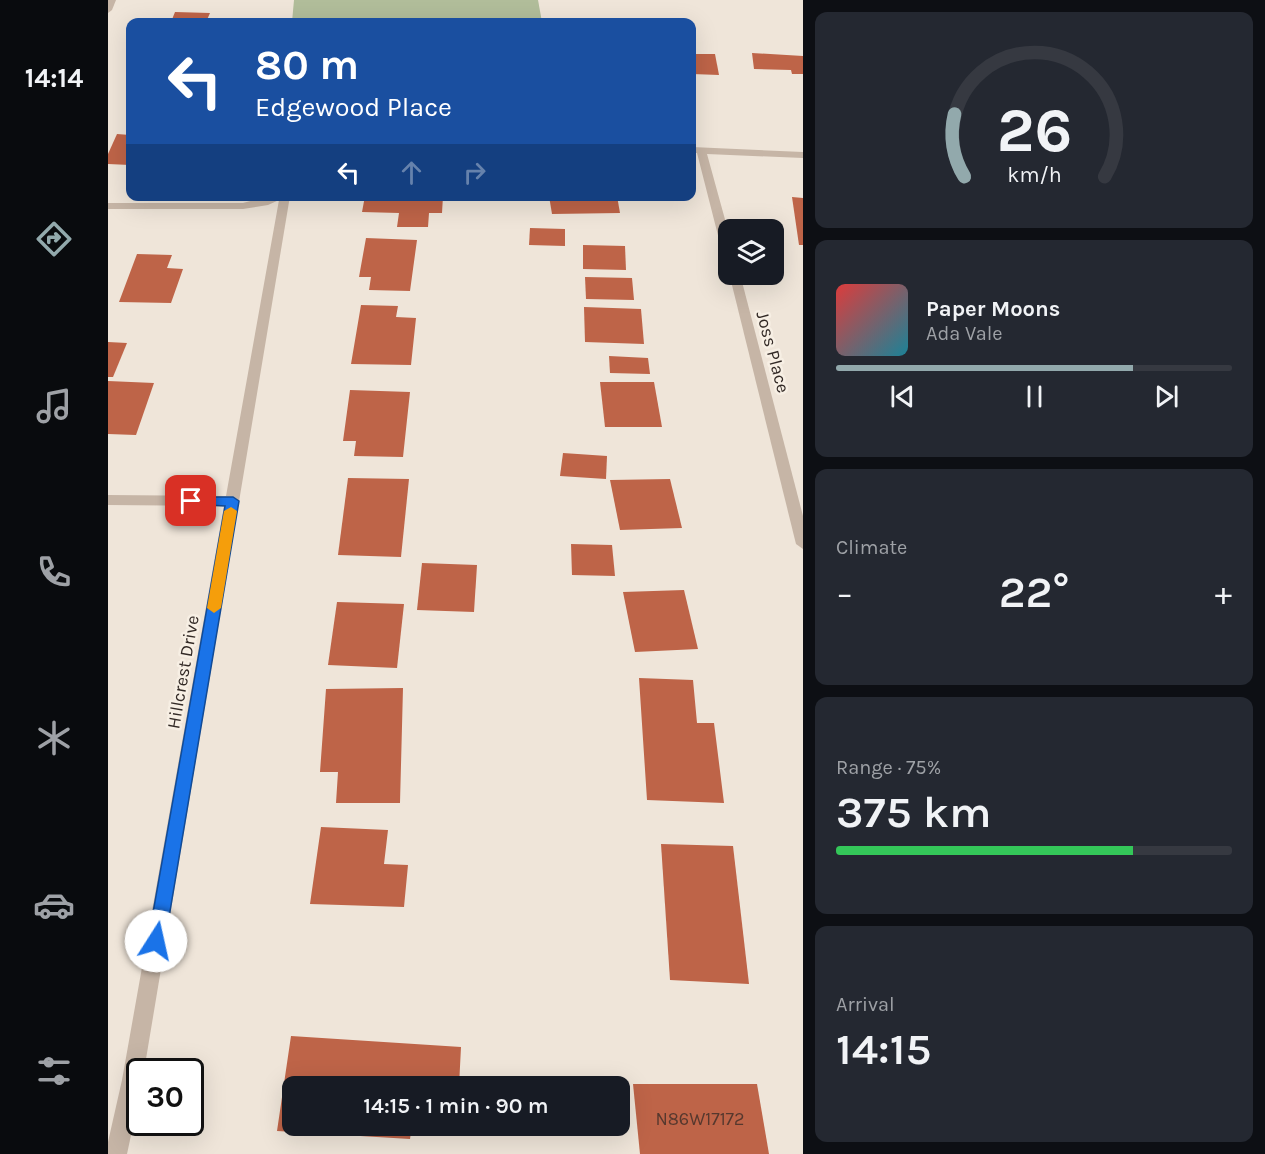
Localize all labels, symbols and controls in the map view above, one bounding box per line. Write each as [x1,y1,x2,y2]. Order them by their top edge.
text: 80 m [255,40,359,90]
icon: left [156,42,234,120]
text: 14:14 [25,62,83,94]
text: Edgewood Place [255,91,452,123]
text: 26 [996,94,1072,167]
icon: left [332,156,365,189]
icon: ahead [395,156,428,189]
icon: right [458,156,491,189]
text: km/h [1007,163,1061,188]
icon: directions [33,218,75,260]
map controls [718,219,784,285]
button: layers [718,219,784,285]
text: Paper Moons [926,296,1060,322]
street label: Joss Place [752,309,794,395]
text: Ada Vale [926,322,1003,345]
icon: previous [886,380,919,413]
icon: pause [1018,380,1051,413]
icon: next [1150,380,1183,413]
icon: music [33,385,75,427]
pin [165,475,216,526]
icon: arrive [174,484,207,517]
text: Climate [836,536,907,559]
icon: phone [33,551,75,593]
text: 22° [999,566,1069,618]
text: − [836,574,853,612]
text: + [1215,574,1232,612]
street label: Hillcrest Drive [162,613,204,731]
icon: climate [33,717,75,759]
text: Range · 75% [836,756,941,779]
text: 375 km [836,786,992,838]
icon: car [33,884,75,926]
position arrow [124,909,188,973]
text: Arrival [836,993,895,1016]
text: 14:15 [836,1023,931,1075]
icon: filters [33,1050,75,1092]
speed limit sign: 30 [126,1058,204,1136]
text: 14:15 · 1 min · 90 m [363,1093,549,1119]
house number: N86W17172 [655,1108,745,1130]

